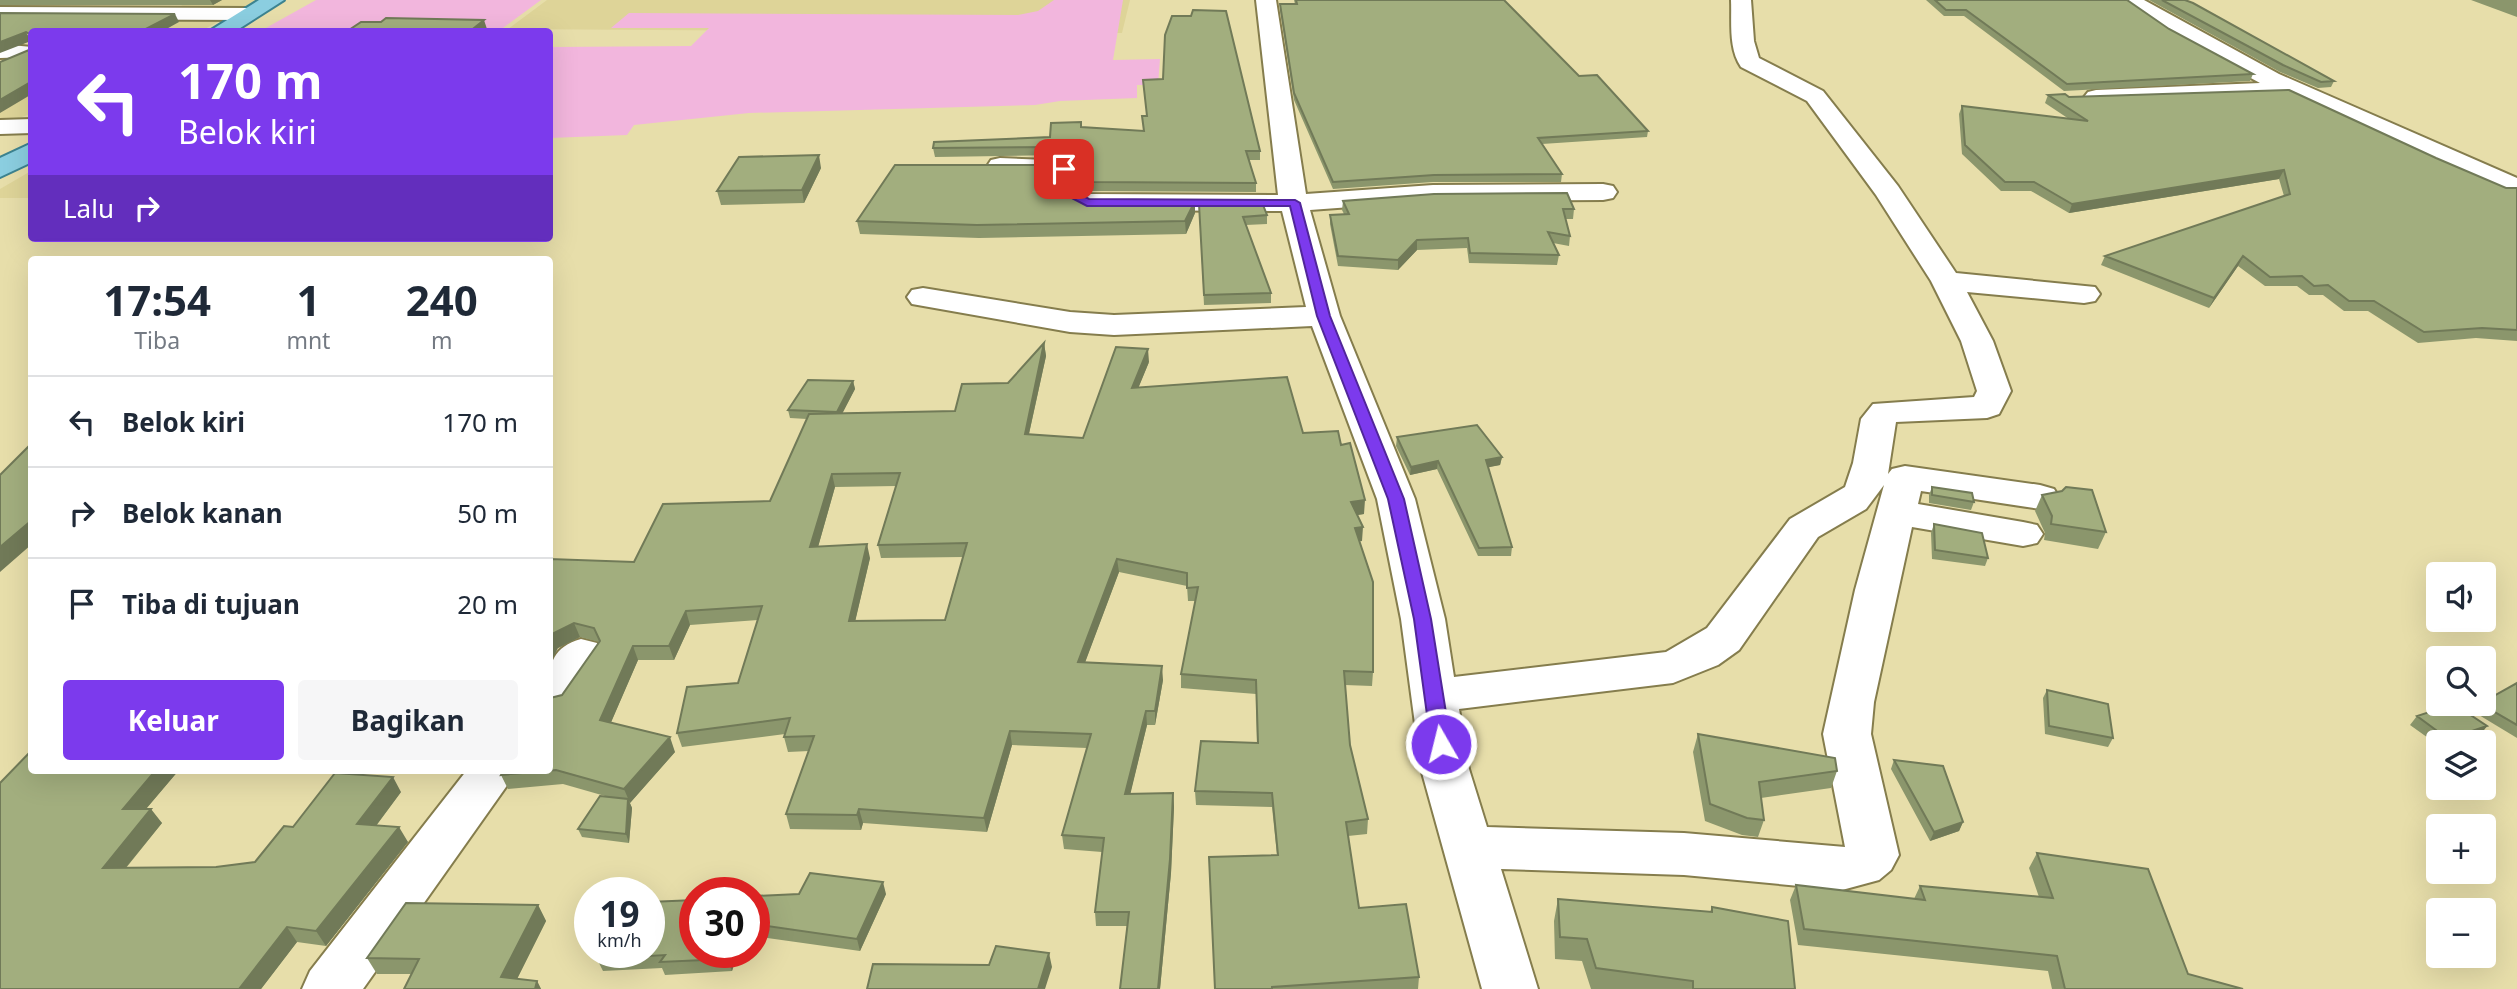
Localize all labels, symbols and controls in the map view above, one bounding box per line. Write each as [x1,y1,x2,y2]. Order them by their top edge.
text: 170 m [178,47,323,113]
icon: left [63,56,154,147]
text: Belok kiri [178,110,317,153]
pin [1034,139,1094,199]
icon: arrive [1045,150,1083,188]
icon: right [128,189,166,227]
text: Lalu [63,190,114,226]
text: 17:54 [103,271,211,328]
text: 1 [296,271,320,328]
text: 240 [406,271,478,328]
text: Tiba [134,324,180,356]
text: mnt [286,324,330,356]
text: m [431,324,452,356]
icon: left [63,403,101,441]
text: Belok kiri [122,404,245,440]
text: 170 m [442,404,518,440]
icon: right [63,494,101,532]
text: Belok kanan [122,495,283,531]
text: 50 m [457,495,518,531]
map controls [2426,562,2496,968]
button: sound [2426,562,2496,632]
icon: arrive [63,585,101,623]
text: Tiba di tujuan [122,586,300,622]
text: 20 m [457,586,518,622]
button: search [2426,646,2496,716]
button: Keluar [63,680,284,760]
button: Bagikan [298,680,518,760]
position arrow [1404,707,1478,781]
button: layers [2426,730,2496,800]
button: + [2426,814,2496,884]
speed limit sign: 30 [679,877,770,968]
text: 19 [599,890,640,937]
button: − [2426,898,2496,968]
text: km/h [597,928,642,952]

